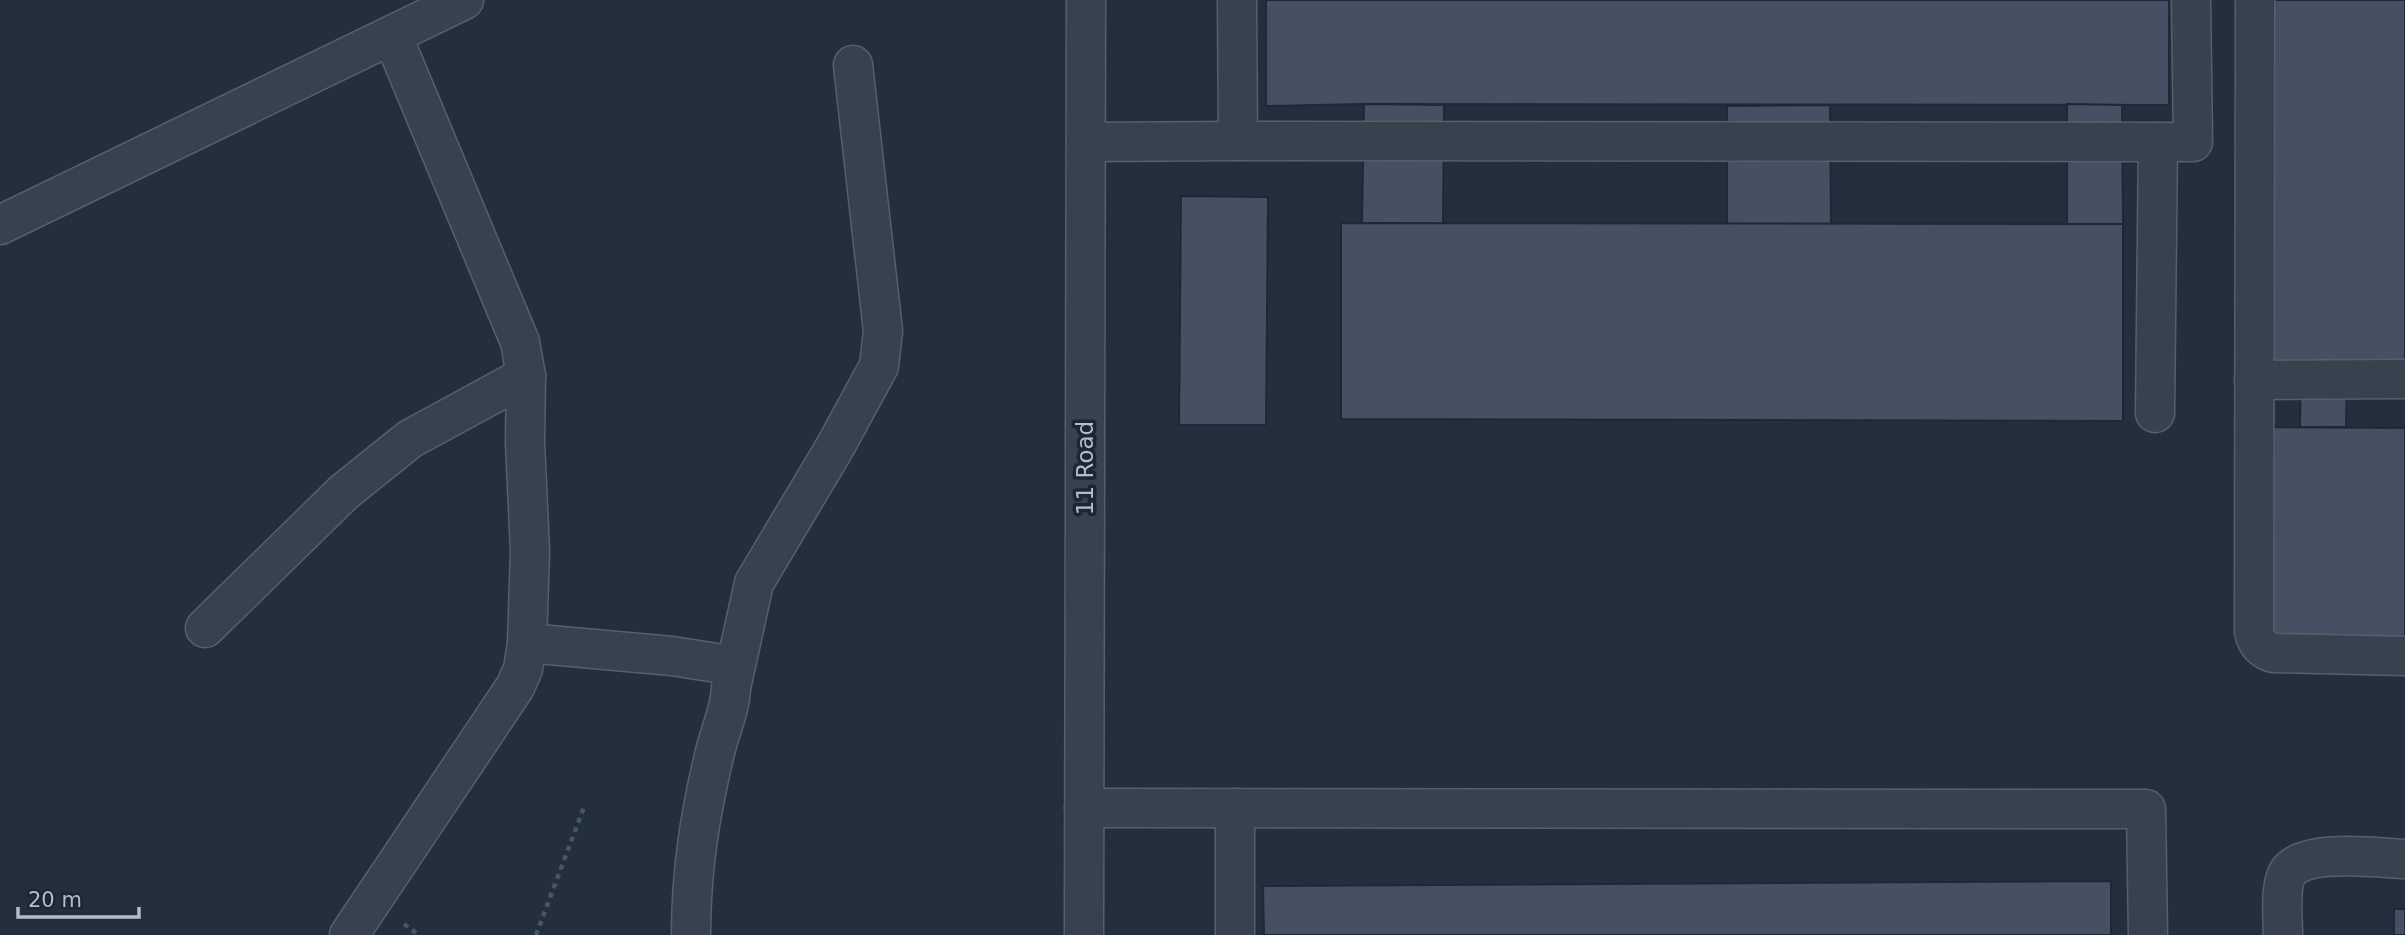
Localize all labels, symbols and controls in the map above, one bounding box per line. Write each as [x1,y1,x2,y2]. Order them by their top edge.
street label: 11 Road [1072,421,1098,515]
scale bar [18,876,138,920]
text: 20 m [28,888,82,912]

